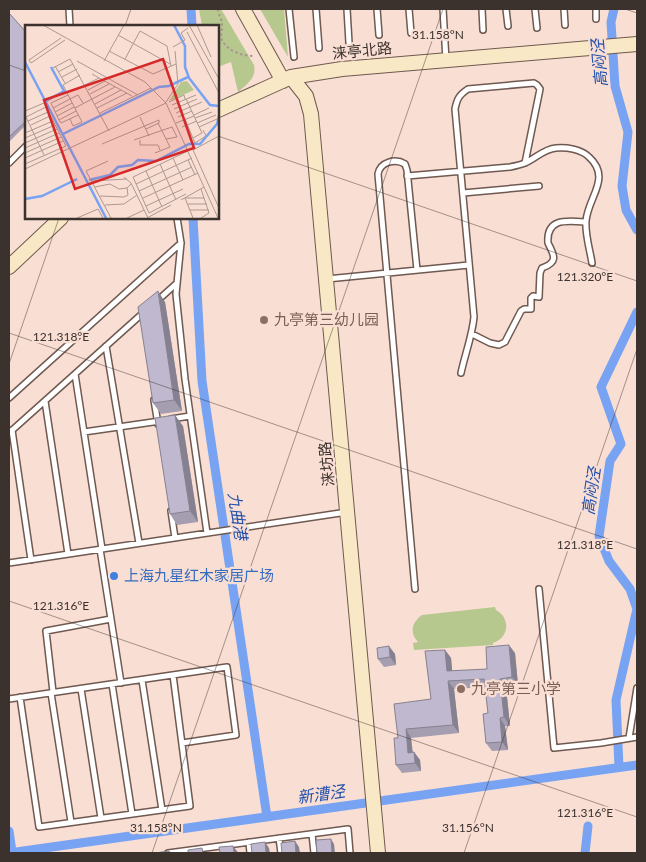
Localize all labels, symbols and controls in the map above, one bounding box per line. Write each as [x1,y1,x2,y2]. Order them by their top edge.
inset map [25,25,219,219]
text: 31.158°N [412,27,464,42]
water label: 高闷泾 [587,36,610,88]
street label: 涞亭北路 [331,38,393,62]
text: 121.320°E [557,269,613,284]
place label: 九亭第三幼儿园 [274,310,379,328]
marker: 九亭第三幼儿园 [258,314,270,326]
text: 121.318°E [33,329,89,344]
street label: 涞坊路 [315,441,337,487]
water label: 高闷泾 [578,464,604,516]
water label: 九曲港 [225,491,252,543]
text: 121.318°E [557,537,613,552]
place label: 上海九星红木家居广场 [124,566,274,584]
marker: 上海九星红木家居广场 [108,570,120,582]
text: 121.316°E [33,598,89,613]
place label: 九亭第三小学 [471,679,561,697]
marker: 九亭第三小学 [455,683,467,695]
water label: 新漕泾 [296,780,348,806]
text: 121.316°E [557,805,613,820]
text: 31.158°N [130,820,182,835]
text: 31.156°N [442,820,494,835]

